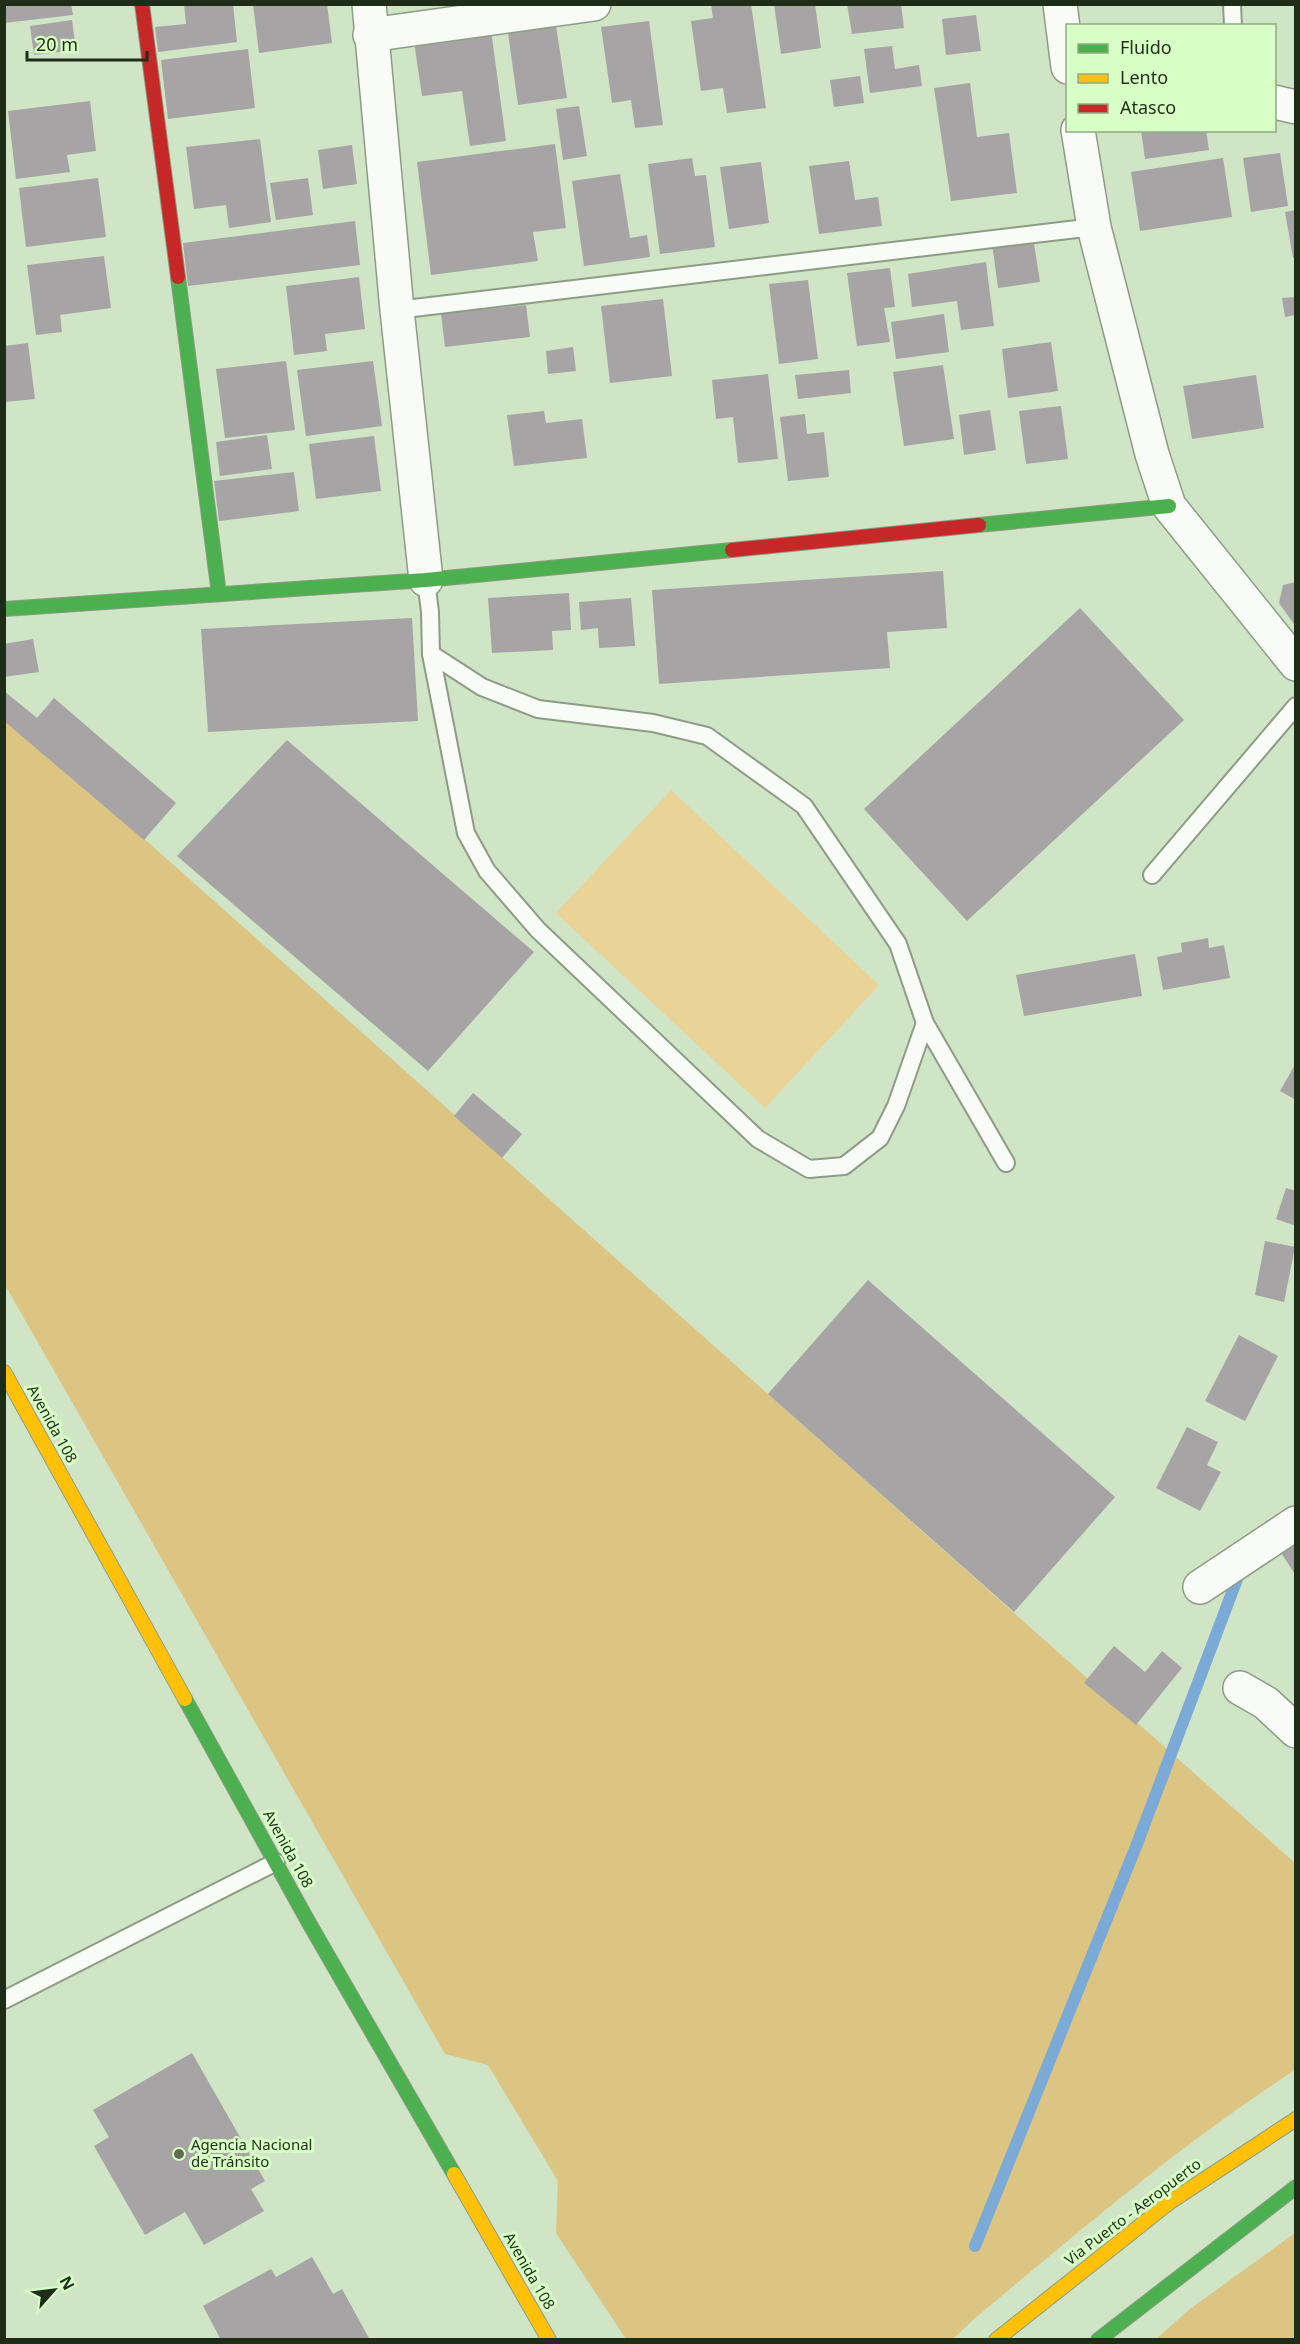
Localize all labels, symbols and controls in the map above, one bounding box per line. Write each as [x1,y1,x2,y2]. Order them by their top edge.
scale bar [27,24,147,62]
legend [1066,24,1276,132]
text: 20 m [36,32,78,56]
text: Fluido [1120,35,1172,59]
text: Lento [1120,65,1168,89]
text: Atasco [1120,95,1176,119]
street label: Avenida 108 [23,1381,82,1466]
street label: Avenida 108 [259,1806,318,1891]
place label: Agencia Nacional de Tránsito [191,2134,312,2171]
marker: Agencia Nacional de Tránsito [172,2147,186,2161]
street label: Via Puerto - Aeropuerto [1060,2153,1205,2269]
street label: Avenida 108 [500,2228,560,2313]
north arrow [24,2260,84,2320]
text: N [54,2272,80,2294]

